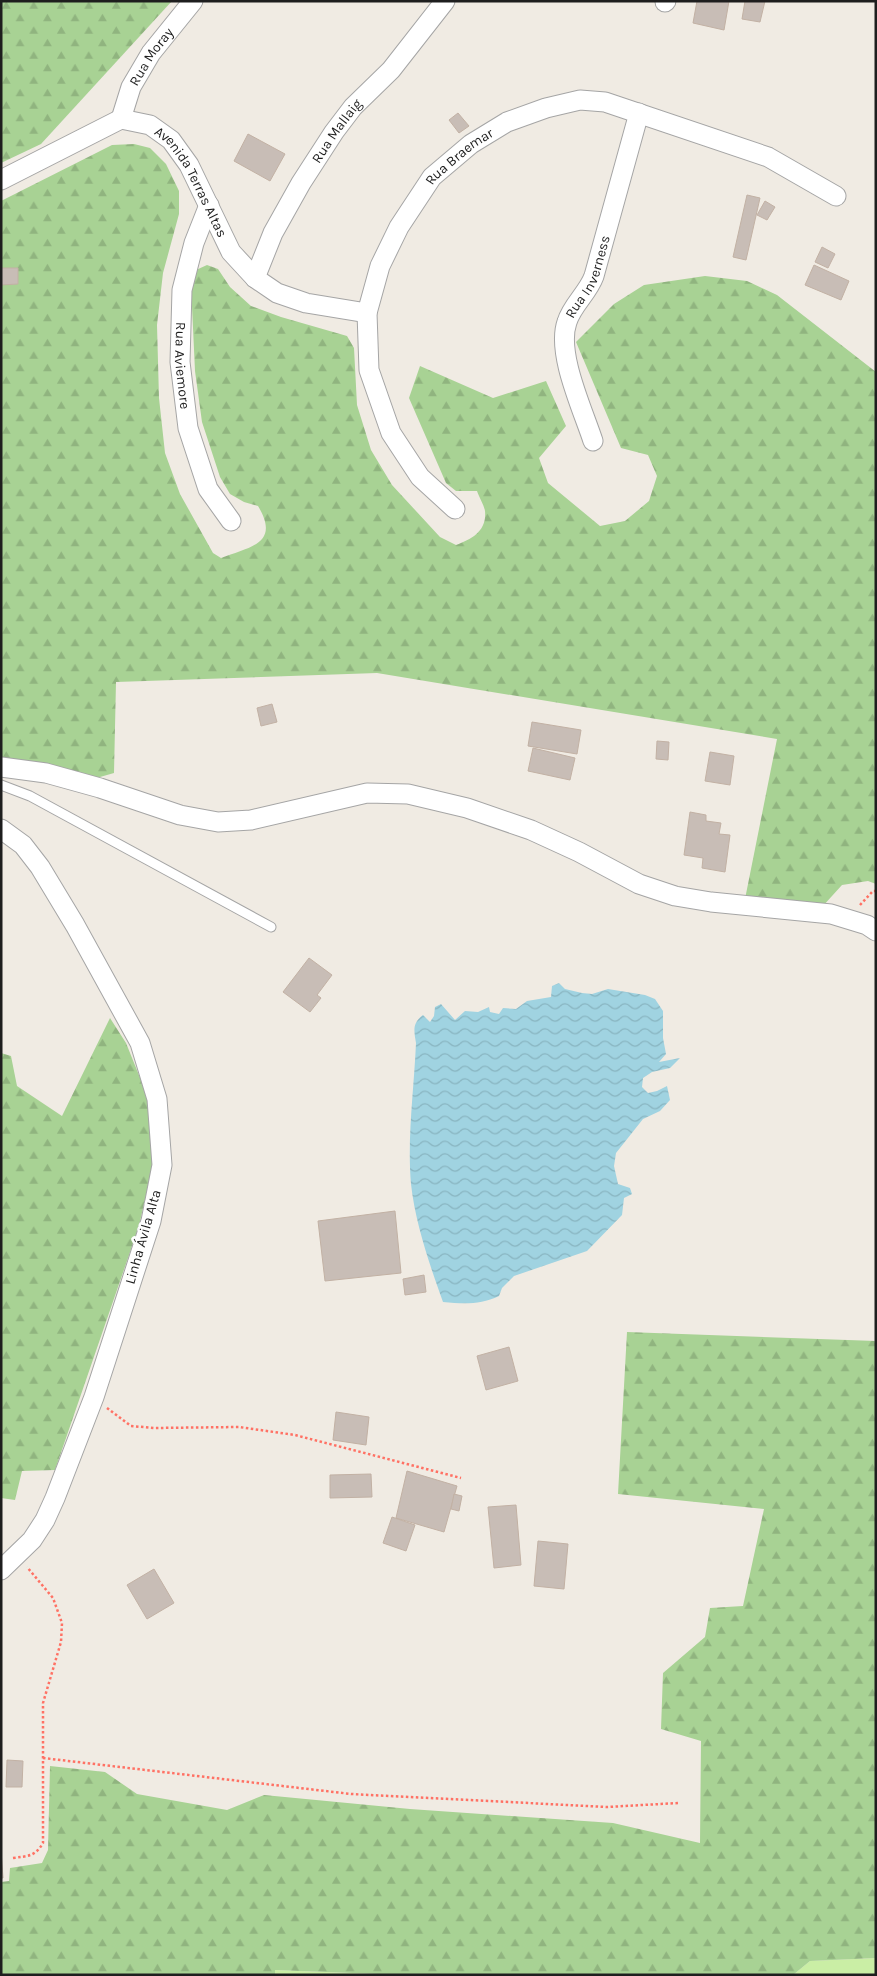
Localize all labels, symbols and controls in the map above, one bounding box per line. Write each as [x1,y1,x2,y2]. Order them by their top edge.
street label: Rua Moray [125,24,177,89]
street label: Rua Mallaig [308,95,365,166]
street label: Avenida Terras Altas [151,123,231,240]
street label: Rua Braemar [421,124,497,188]
street label: Rua Inverness [561,233,613,321]
street label: Rua Aviemore [171,322,194,410]
street label: Linha Ávila Alta [120,1188,165,1286]

